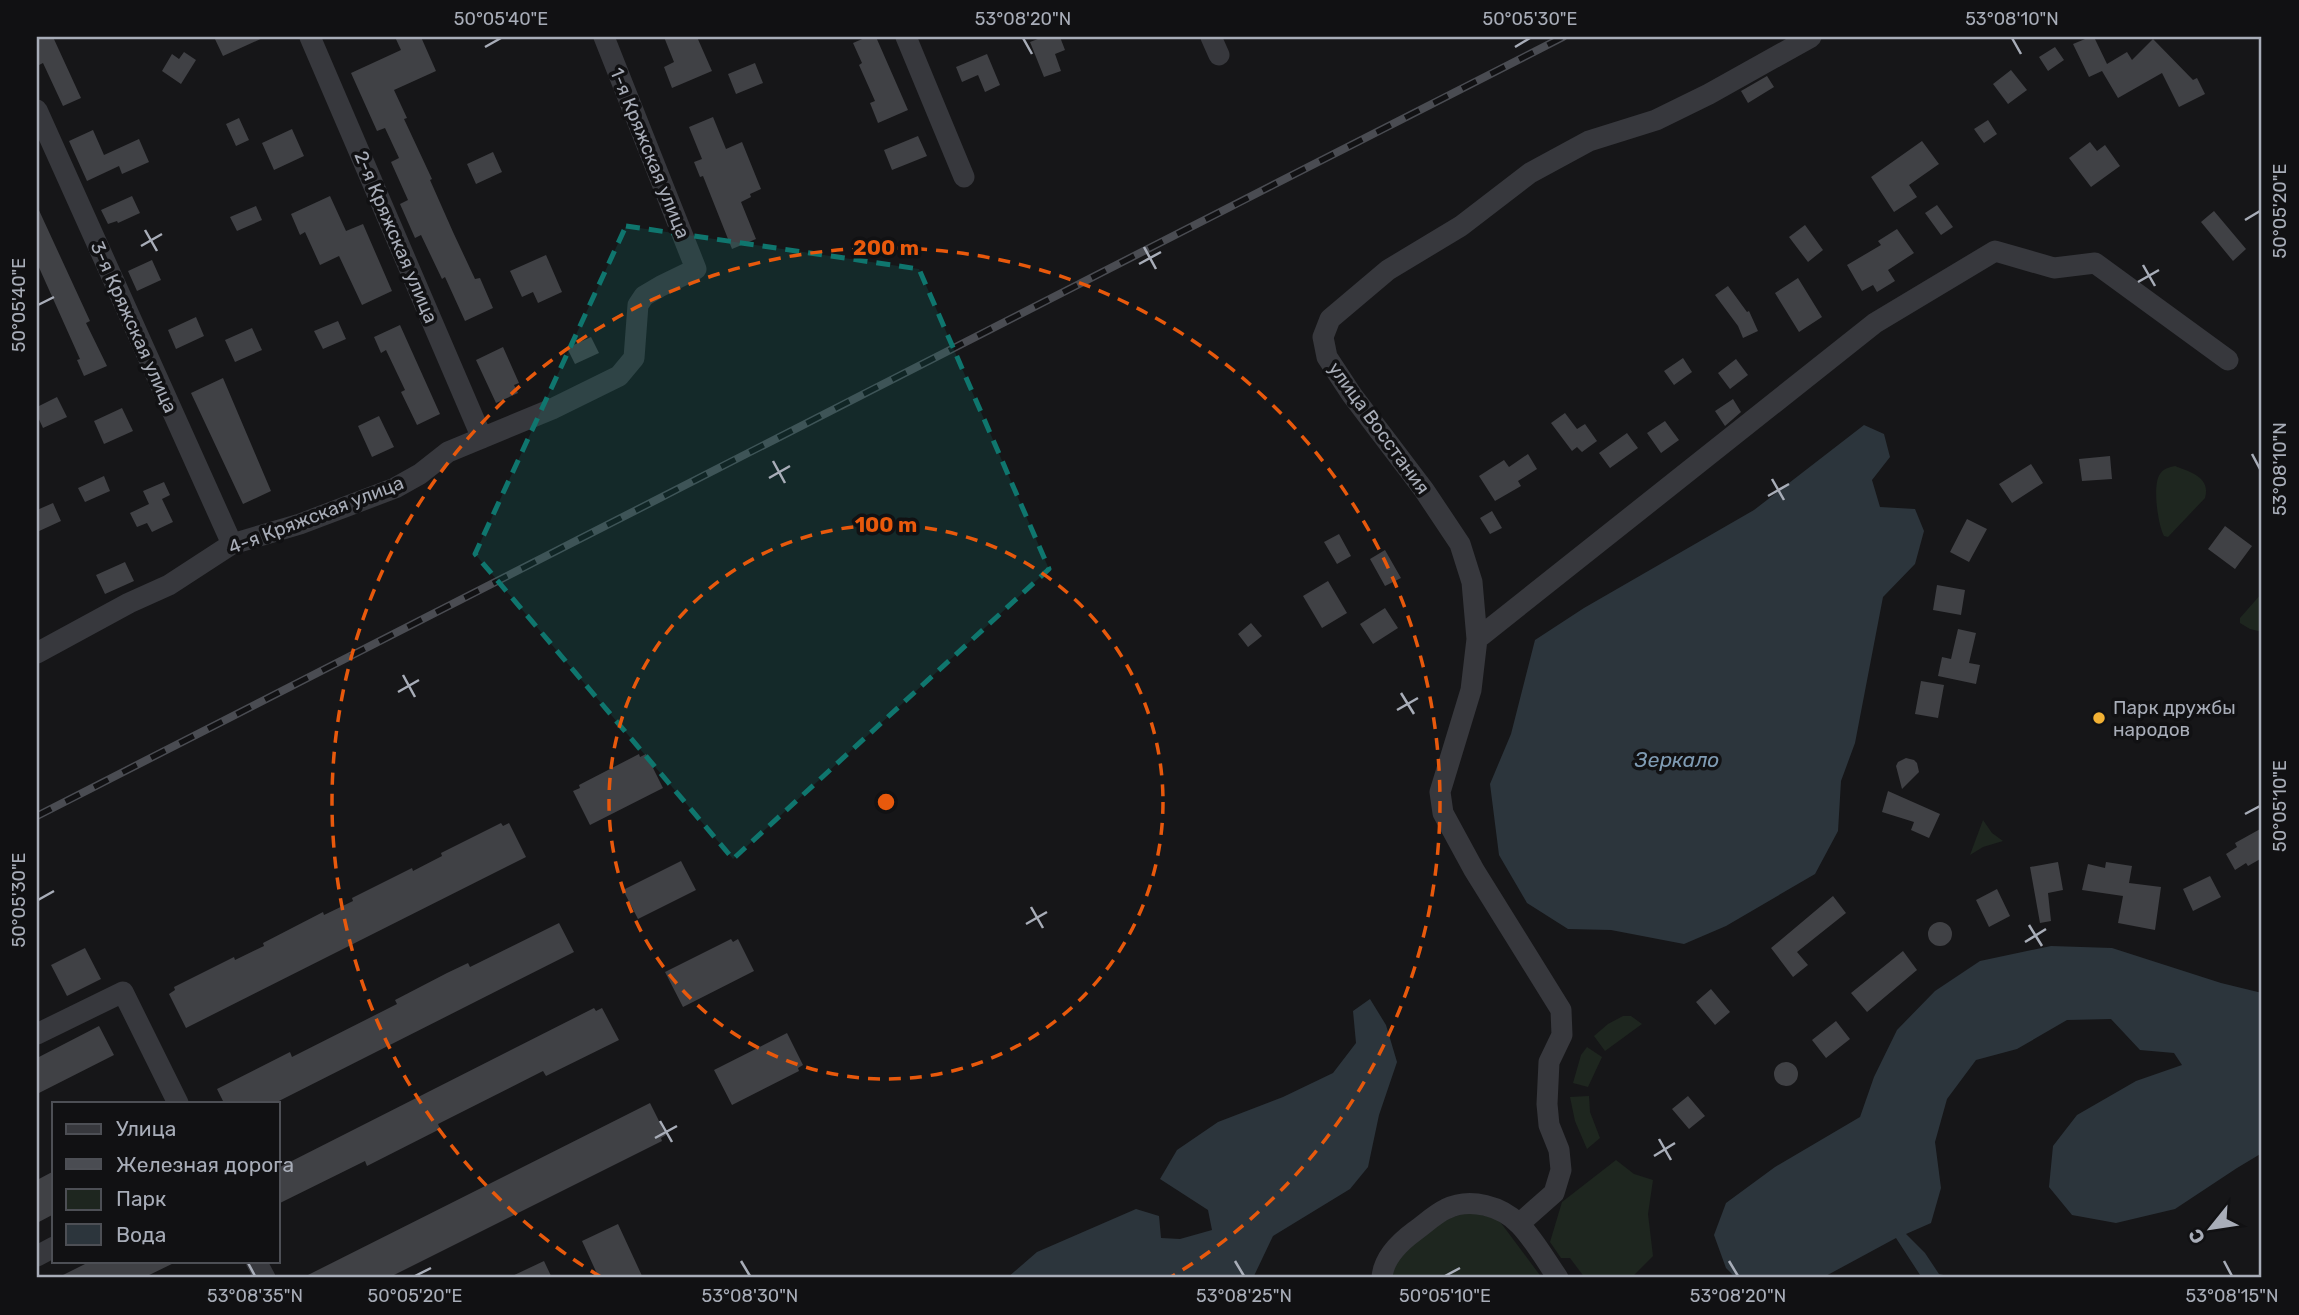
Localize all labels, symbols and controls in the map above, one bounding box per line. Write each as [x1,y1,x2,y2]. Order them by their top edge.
text: 50°05'40"E [454,8,548,30]
text: 53°08'20"N [975,8,1071,30]
text: 50°05'30"E [1482,8,1578,30]
text: 53°08'10"N [1965,8,2059,30]
street label: 1-я Кряжская улица [605,64,695,242]
street label: 2-я Кряжская улица [349,147,443,327]
text: 50°05'20"E [2269,164,2291,258]
text: 200 m [853,235,919,260]
street label: 3-я Кряжская улица [86,238,182,416]
text: 50°05'40"E [8,258,30,352]
street label: улица Восстания [1323,357,1435,499]
text: 53°08'10"N [2269,422,2291,516]
street label: 4-я Кряжская улица [225,471,407,559]
text: 100 m [855,512,917,537]
place label: Парк дружбы народов [2113,696,2236,741]
marker: Парк дружбы народов [2091,710,2107,726]
water label: Зеркало [1634,747,1719,772]
text: 50°05'10"E [2269,760,2291,852]
centre of rings [874,790,898,814]
text: 50°05'30"E [8,852,30,948]
legend [52,1102,280,1262]
text: Улица [116,1116,176,1141]
text: Железная дорога [116,1152,294,1177]
text: Парк [116,1186,166,1211]
north arrow [2176,1192,2246,1262]
text: Вода [116,1222,166,1247]
text: С [2183,1225,2210,1248]
text: 53°08'35"N [207,1285,303,1307]
text: 50°05'20"E [368,1285,462,1307]
text: 53°08'30"N [702,1285,798,1307]
text: 53°08'25"N [1196,1285,1292,1307]
text: 50°05'10"E [1399,1285,1491,1307]
text: 53°08'20"N [1690,1285,1786,1307]
text: 53°08'15"N [2186,1285,2278,1307]

